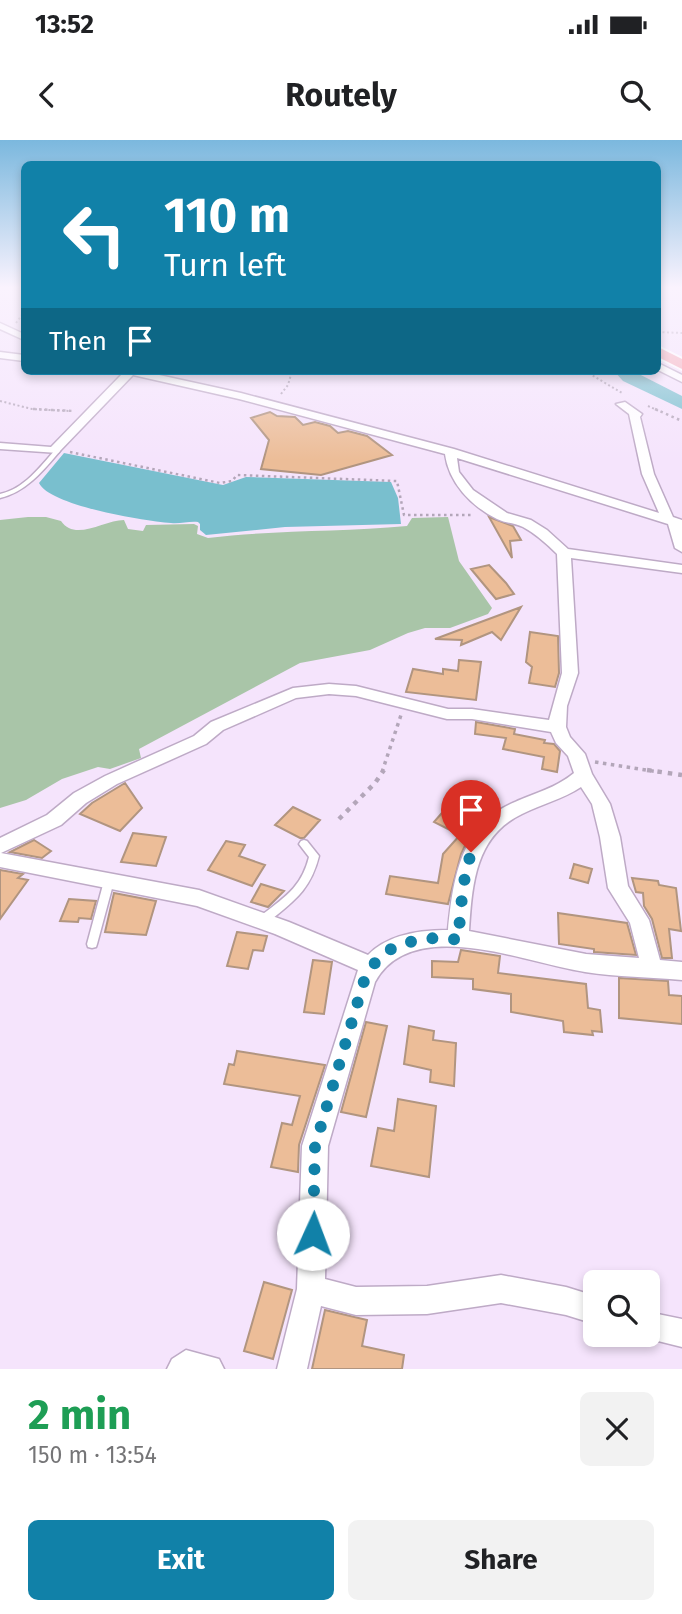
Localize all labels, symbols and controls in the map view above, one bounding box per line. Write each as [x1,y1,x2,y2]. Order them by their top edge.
text: 13:52 [35,9,94,40]
icon: back [28,76,66,114]
text: Routely [285,76,397,114]
icon: search [616,76,654,114]
text: 110 m [164,186,290,245]
icon: left [49,189,140,280]
text: Turn left [164,246,286,284]
icon: arrive [121,322,159,360]
text: Then [49,326,107,357]
pin [441,780,501,852]
icon: arrive [452,791,490,829]
position arrow [276,1197,350,1271]
map controls [583,1270,660,1347]
button: search [583,1270,660,1347]
text: 2 min [28,1390,131,1440]
button: close [580,1392,654,1466]
text: 150 m · 13:54 [28,1441,157,1469]
button: Exit [28,1520,334,1600]
button: Share [348,1520,654,1600]

